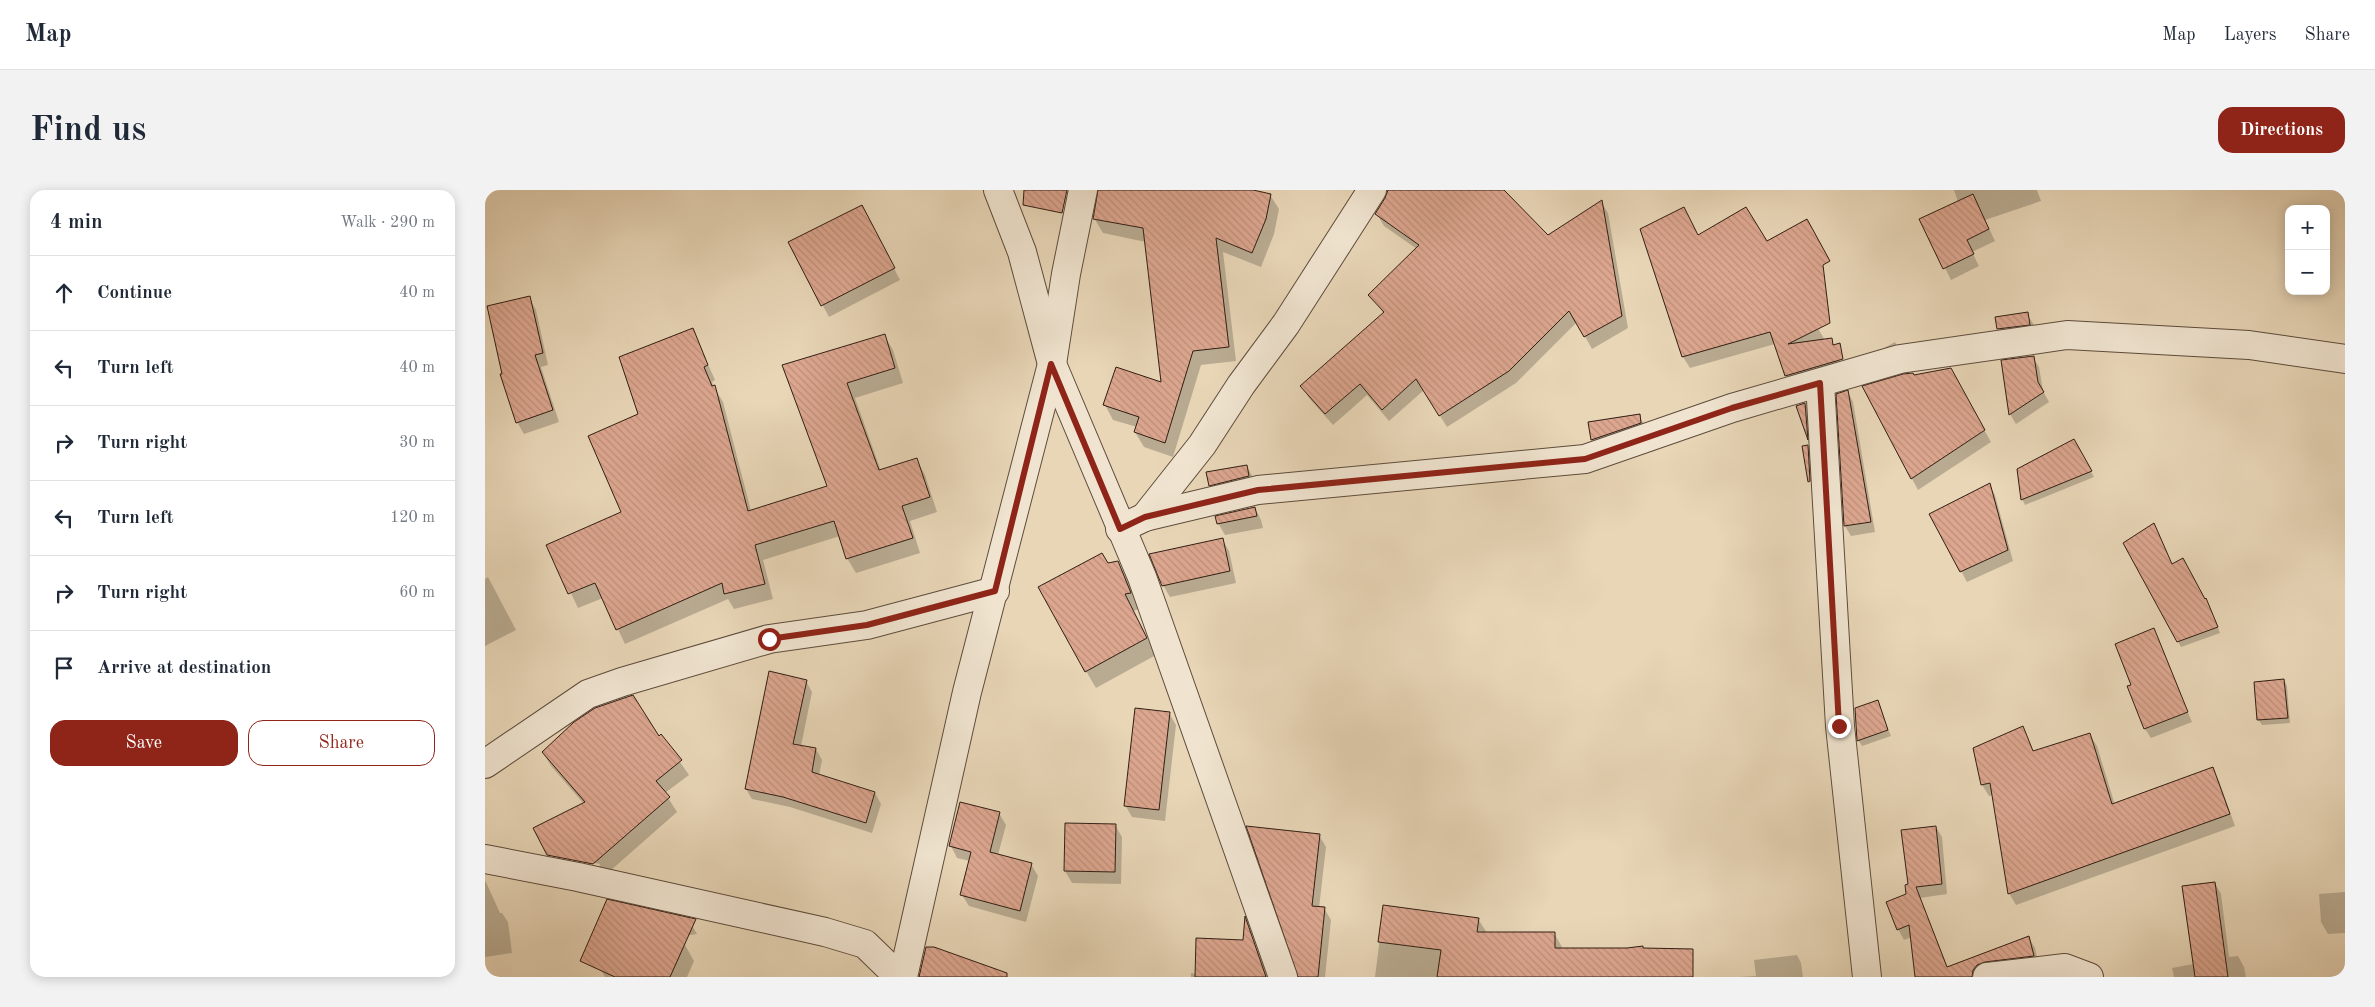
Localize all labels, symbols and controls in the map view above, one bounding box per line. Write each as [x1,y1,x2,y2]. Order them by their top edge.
text: Map [25,23,72,47]
text: Map [2162,26,2196,44]
text: Layers [2224,26,2276,44]
text: Share [2304,26,2350,44]
button: Directions [2218,107,2345,153]
text: Find us [30,113,146,148]
map controls [2285,205,2330,295]
button: + [2285,205,2330,250]
text: 4 min [50,212,103,233]
text: Walk · 290 m [340,215,435,231]
button: − [2285,250,2330,295]
icon: ahead [50,279,78,307]
text: Continue [97,284,172,303]
text: 40 m [399,285,435,301]
icon: left [50,354,78,382]
text: Turn left [97,359,174,378]
text: 40 m [399,360,435,376]
icon: right [50,429,78,457]
text: Turn right [97,434,187,453]
text: 30 m [399,435,435,451]
icon: left [50,504,78,532]
text: Turn left [97,509,174,528]
text: 120 m [390,510,435,526]
icon: right [50,579,78,607]
text: Turn right [97,584,187,603]
text: 60 m [399,585,435,601]
route start [758,628,781,651]
icon: arrive [50,654,78,682]
text: Arrive at destination [97,659,271,678]
route end [1828,715,1851,738]
button: Save [50,720,238,766]
button: Share [248,720,435,766]

